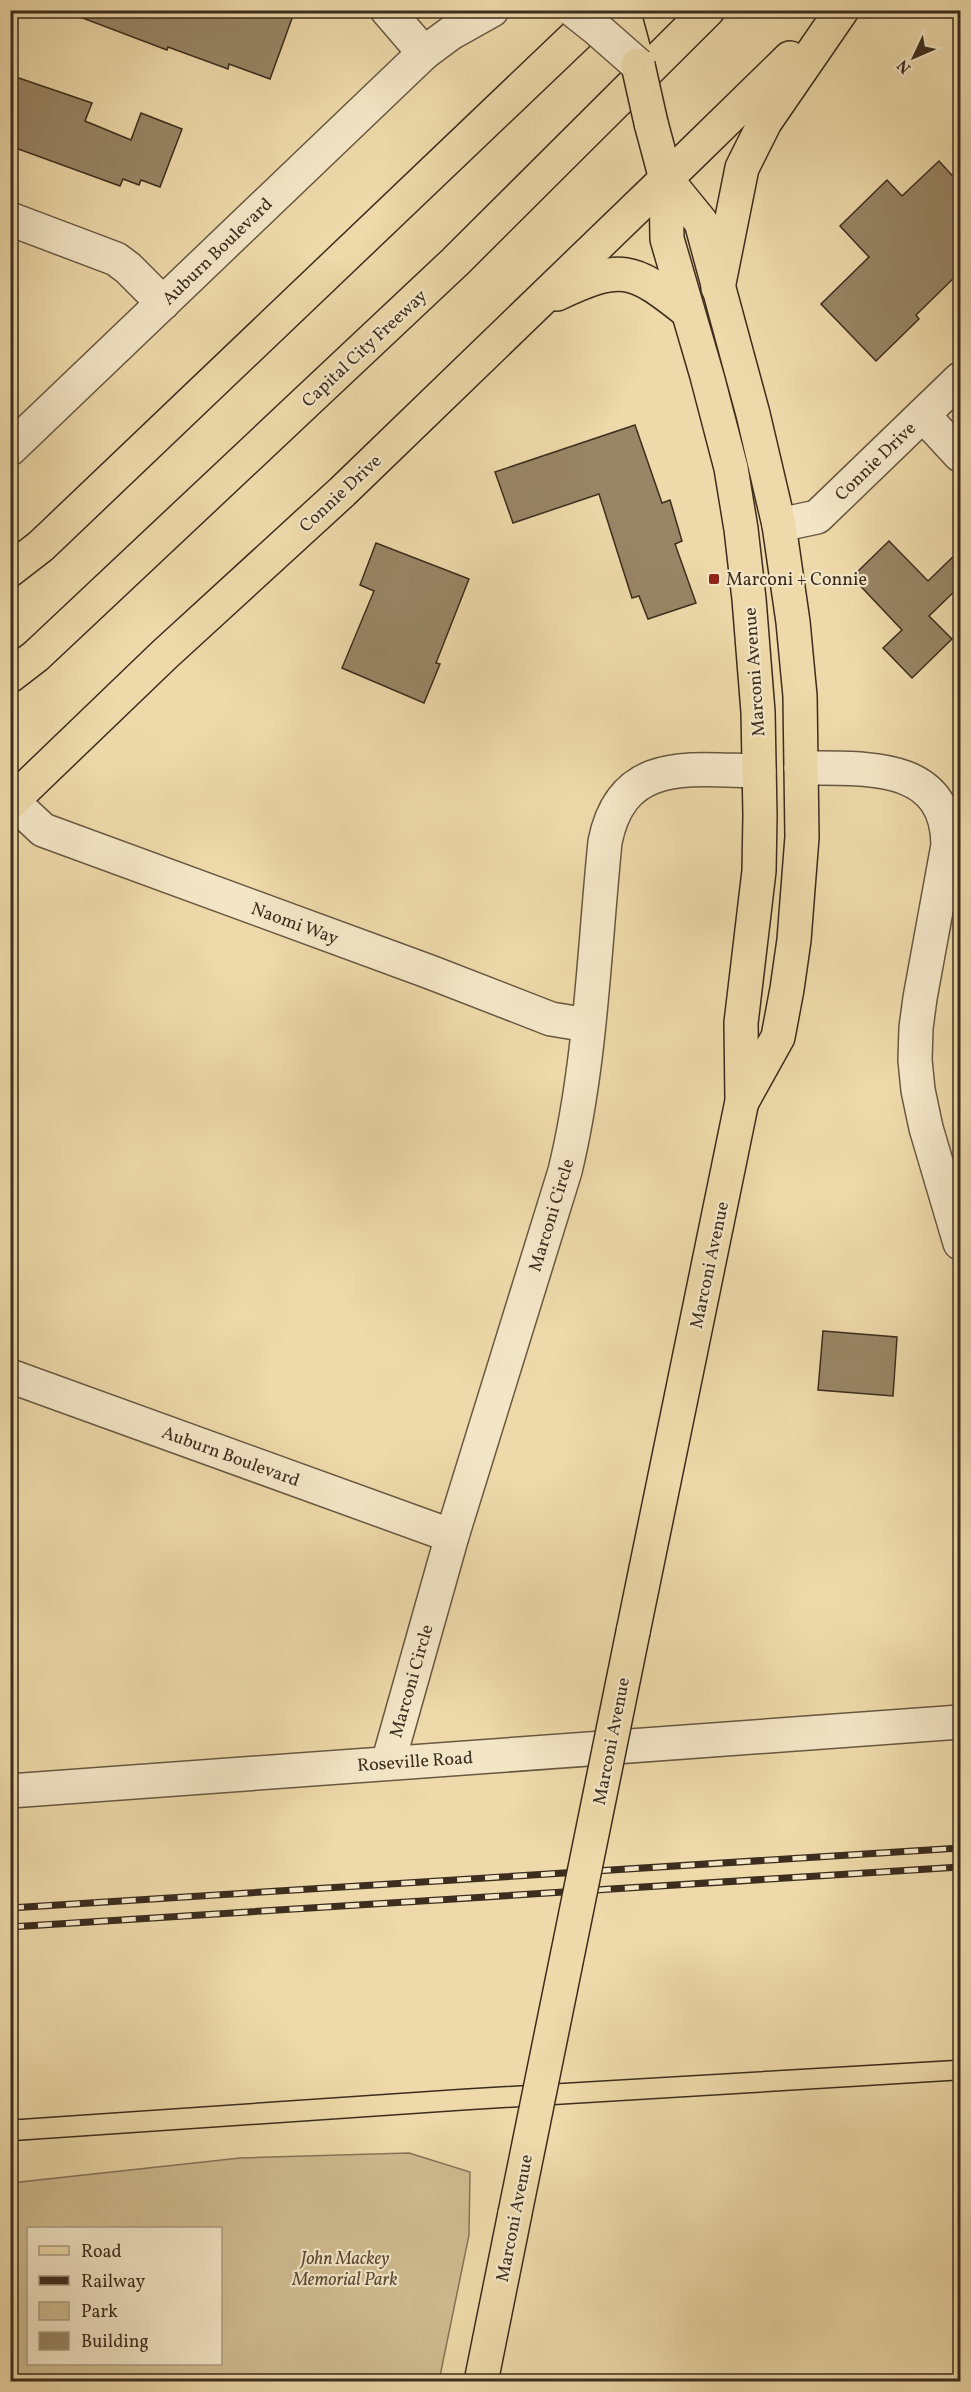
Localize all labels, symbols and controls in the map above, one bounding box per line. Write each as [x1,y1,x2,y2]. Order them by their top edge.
north arrow [884,27,944,87]
text: N [892,54,917,78]
street label: Auburn Boulevard [157,193,279,311]
street label: Capital City Freeway [297,284,433,414]
street label: Connie Drive [830,417,922,507]
street label: Connie Drive [294,449,388,539]
place label: Marconi + Connie [726,568,867,593]
marker: Marconi + Connie [707,572,721,586]
street label: Marconi Avenue [739,606,772,737]
street label: Naomi Way [247,897,342,952]
street label: Marconi Circle [523,1156,581,1275]
street label: Marconi Avenue [685,1199,736,1331]
street label: Auburn Boulevard [158,1421,303,1494]
street label: Marconi Circle [384,1622,441,1741]
street label: Marconi Avenue [588,1675,637,1807]
street label: Roseville Road [356,1746,474,1779]
street label: Marconi Avenue [491,2152,540,2284]
legend [27,2227,222,2365]
text: Road [81,2240,122,2265]
park label: John Mackey Memorial Park [291,2247,398,2293]
text: Railway [81,2270,145,2295]
text: Park [81,2300,118,2325]
text: Building [81,2330,149,2355]

